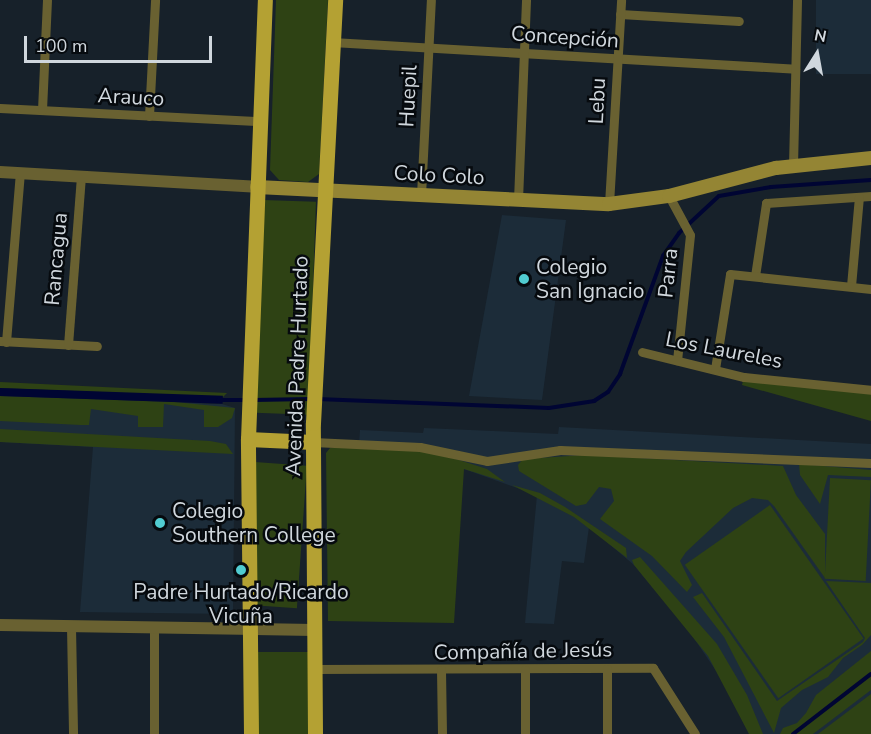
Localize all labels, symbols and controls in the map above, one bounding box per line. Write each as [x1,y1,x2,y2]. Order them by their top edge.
street label: Concepción [510,21,620,53]
scale bar [27,24,214,62]
north arrow [787,24,847,84]
text: N [812,24,828,48]
text: 100 m [35,34,87,58]
street label: Huepil [394,64,422,128]
street label: Lebu [583,77,611,125]
street label: Arauco [97,83,165,111]
street label: Colo Colo [393,160,485,190]
street label: Rancagua [39,212,73,306]
street label: Parra [653,247,683,299]
place label: Colegio San Ignacio [536,254,644,304]
street label: Avenida Padre Hurtado [281,255,313,477]
marker: Colegio San Ignacio [517,272,531,286]
street label: Los Laureles [663,326,785,374]
place label: Colegio Southern College [172,498,336,548]
marker: Colegio Southern College [153,516,167,530]
marker: Padre Hurtado/Ricardo Vicuña [234,563,248,577]
place label: Padre Hurtado/Ricardo Vicuña [133,579,349,629]
street label: Compañía de Jesús [434,637,612,665]

